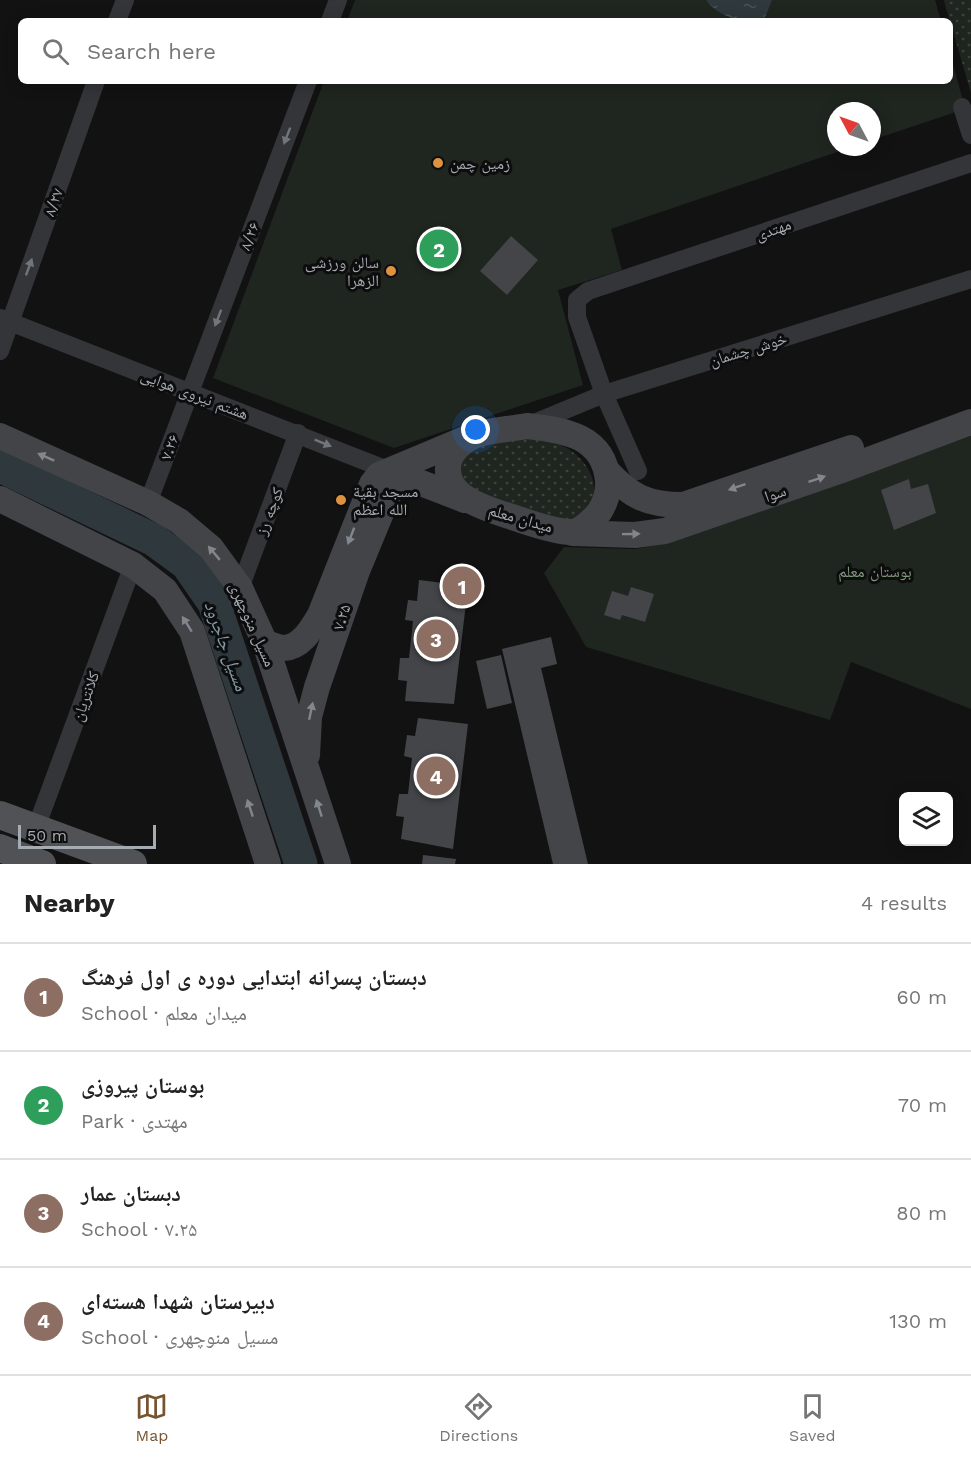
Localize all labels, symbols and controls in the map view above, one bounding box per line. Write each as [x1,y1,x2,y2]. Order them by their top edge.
search box [18,18,953,84]
icon: search [39,35,72,68]
text: Search here [87,39,216,64]
north arrow [827,102,881,156]
one-way arrow [282,127,291,145]
place label: زمین چمن [450,154,510,174]
marker: زمین چمن [431,156,445,170]
street label: ۸/۲۷ [40,186,67,219]
street label: مهتدی [753,215,794,245]
street label: ۸/۲۶ [235,219,263,253]
pin: 2 [420,226,458,272]
place label: سالن ورزشی الزهرا [305,253,379,290]
one-way arrow [25,258,35,276]
marker: سالن ورزشی الزهرا [384,264,398,278]
one-way arrow [213,309,222,327]
street label: خوش چشمان [707,329,790,371]
street label: هشتم نیروی هوایی [138,365,251,425]
your location [461,415,490,444]
street label: ۷.۲۶ [156,432,183,463]
one-way arrow [314,439,332,448]
one-way arrow [36,452,54,462]
one-way arrow [808,473,826,483]
street label: سوا [762,481,789,506]
place label: مسجد بقیة الله اعظم [353,482,418,520]
one-way arrow [728,483,746,492]
street label: کوچه رز [251,484,287,539]
marker: مسجد بقیة الله اعظم [334,493,348,507]
street label: میدان معلم [486,500,555,538]
one-way arrow [346,527,355,545]
one-way arrow [622,529,641,539]
one-way arrow [207,545,220,561]
park label: بوستان معلم [838,562,912,582]
pin: 1 [442,564,482,608]
street label: مسیل منوچهری [225,579,280,670]
water label: مسیل جاجرود [200,598,253,695]
street label: ۷.۲۵ [328,602,355,632]
one-way arrow [182,616,193,632]
pin: 3 [416,616,456,662]
street label: کلانتریان [68,668,104,724]
one-way arrow [307,701,316,720]
pin: 4 [416,754,456,798]
map controls [899,792,953,846]
button: layers [899,792,953,846]
one-way arrow [245,799,254,817]
one-way arrow [314,799,324,817]
scale bar [18,822,156,850]
text: 50 m [27,826,67,845]
text: Nearby [24,888,115,918]
text: 4 results [861,891,947,915]
text: دبستان پسرانه ابتدایی دوره ی اول فرهنگ [81,965,427,990]
text: 1 [39,985,48,1009]
text: 60 m [897,985,947,1009]
text: School · میدان معلم [81,1001,247,1025]
text: بوستان پیروزی [81,1073,204,1098]
text: 2 [38,1093,49,1117]
text: 70 m [898,1093,947,1117]
text: Park · مهتدی [81,1109,188,1133]
text: دبستان عمار [81,1181,181,1206]
text: 3 [38,1201,49,1225]
text: 80 m [896,1201,947,1225]
text: School · ۷.۲۵ [81,1217,197,1241]
text: دبیرستان شهدا هسته‌ای [81,1289,275,1314]
text: 4 [37,1309,50,1333]
text: 130 m [889,1309,947,1333]
text: School · مسیل منوچهری [81,1325,278,1349]
tab: Map [135,1390,168,1445]
tab: Directions [439,1390,518,1445]
tab: Saved [789,1390,836,1445]

